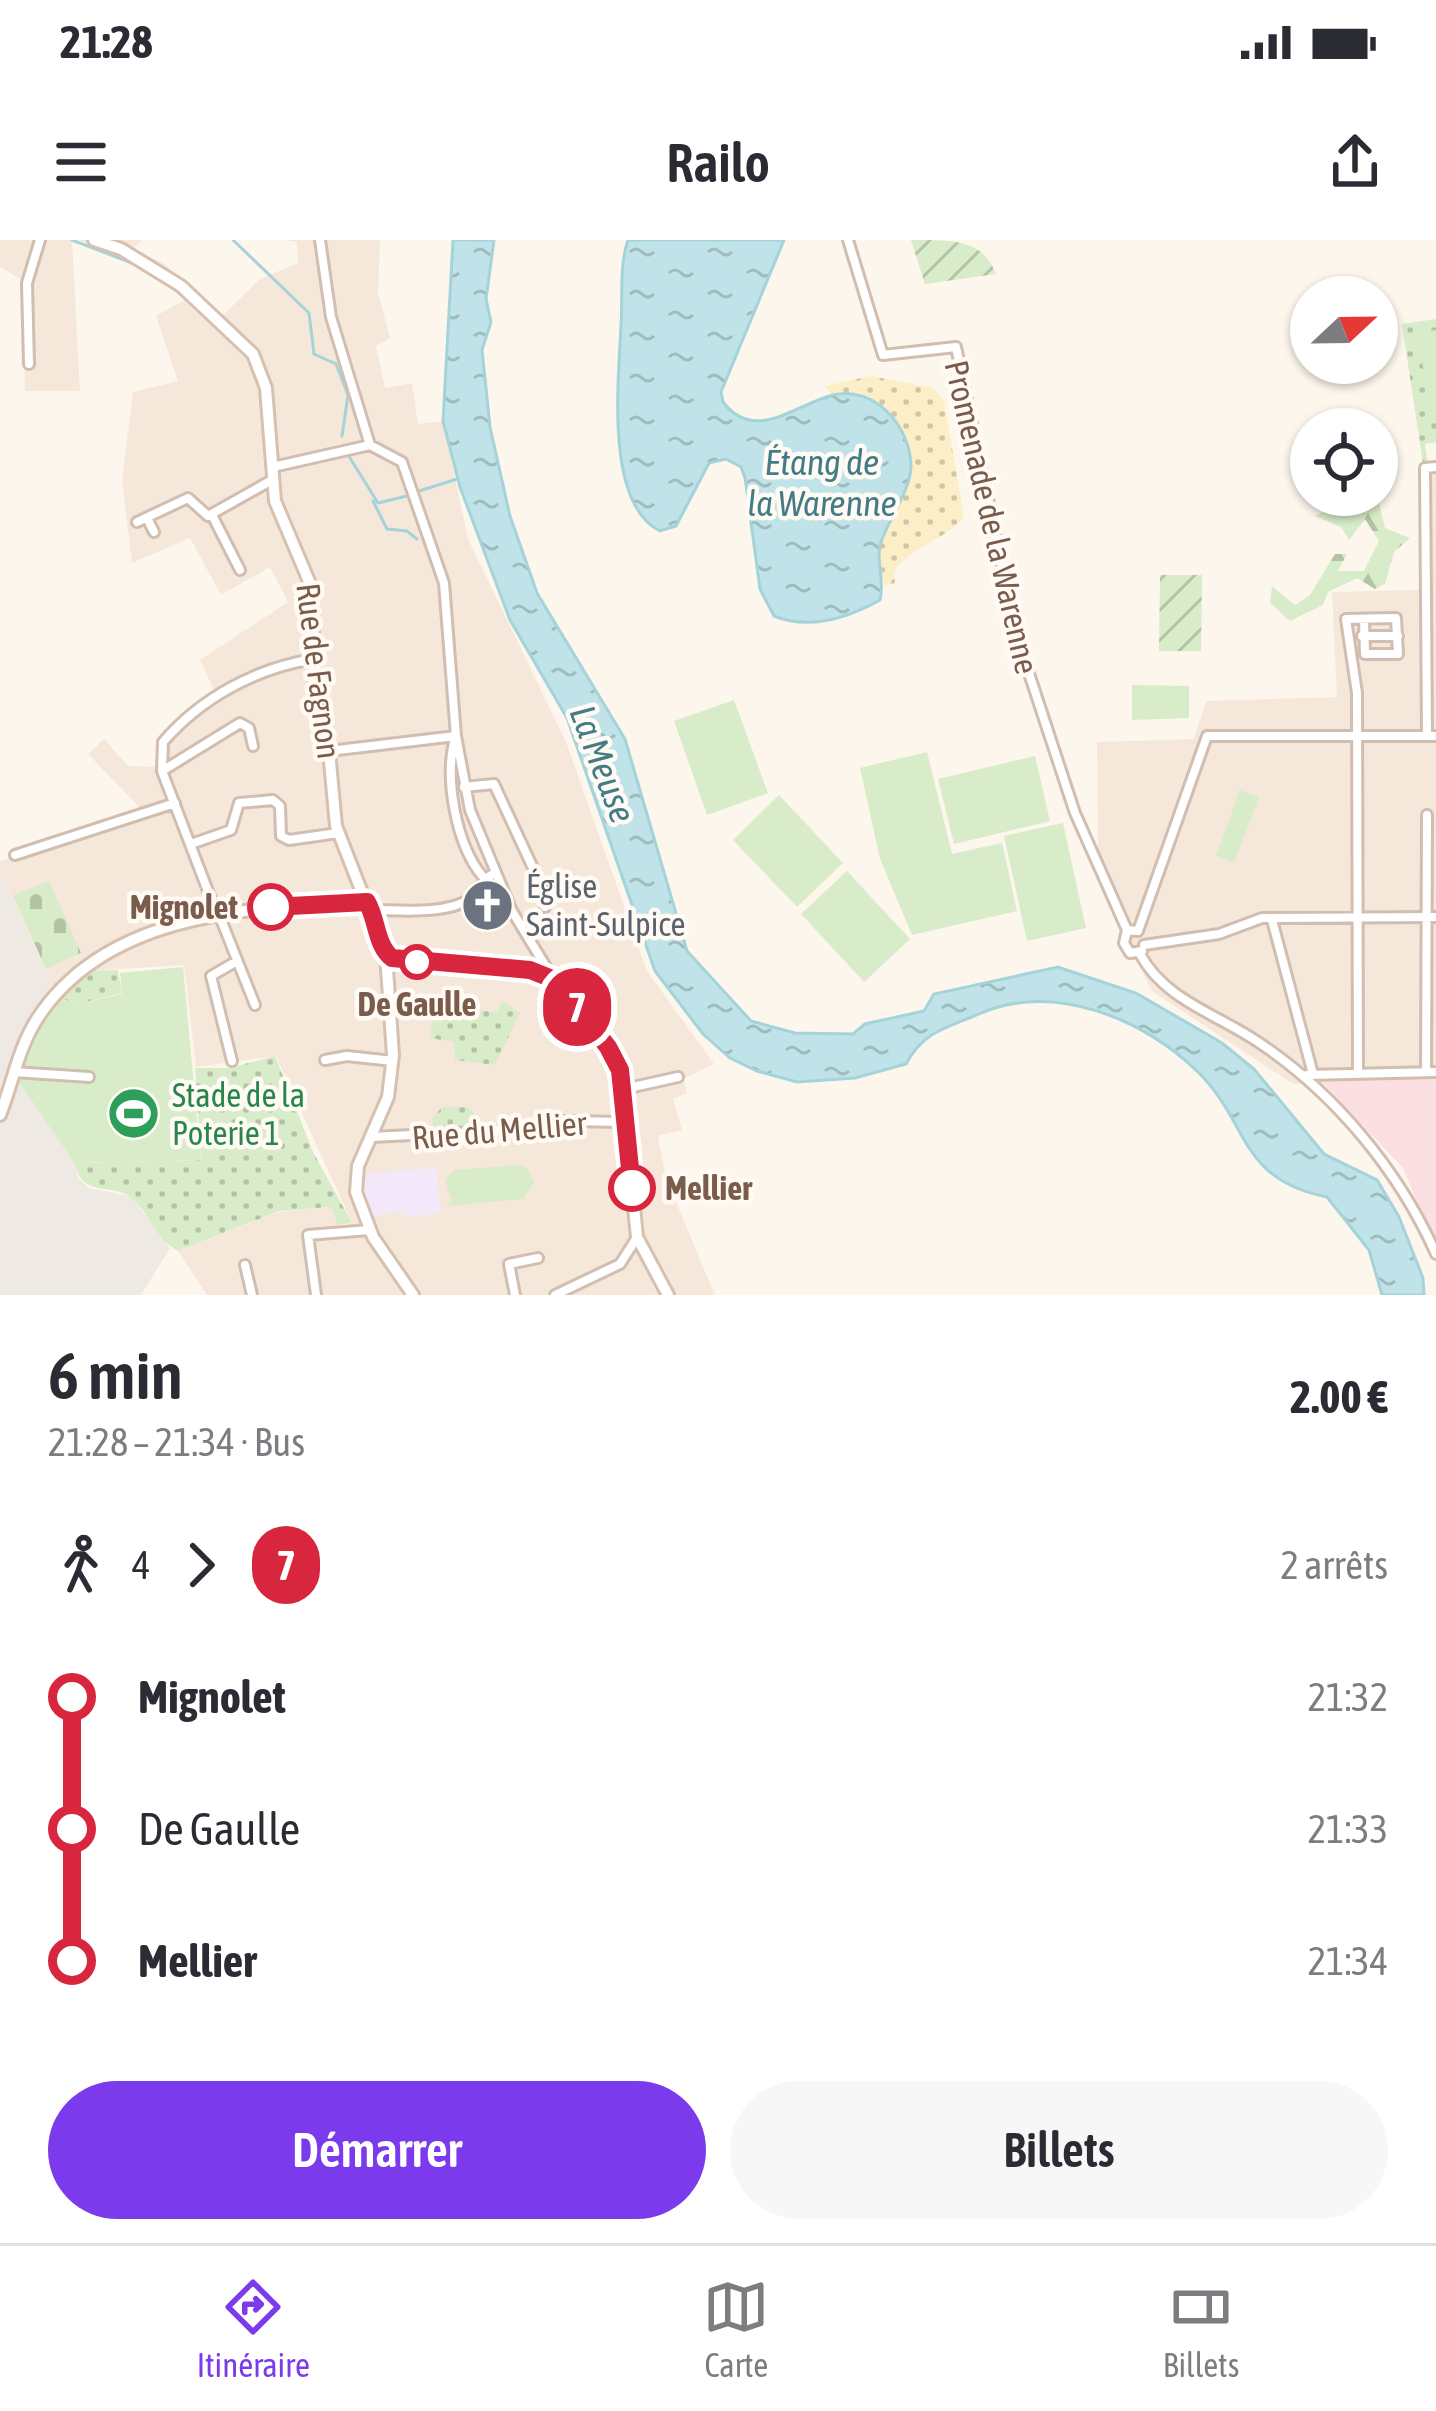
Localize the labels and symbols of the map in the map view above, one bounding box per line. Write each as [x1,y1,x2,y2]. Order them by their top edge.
north arrow [1290,276,1398,384]
street label: Promenade de la Warenne [937,357,1047,677]
water label: Étang de la Warenne [747,441,897,524]
street label: Rue de Fagnon [289,581,349,761]
water label: La Meuse [561,699,645,829]
place label: Église Saint-Sulpice [526,867,686,943]
church icon: Église Saint-Sulpice [459,877,515,933]
marker: Mignolet [249,885,293,929]
place label: Mignolet [130,888,238,926]
marker: De Gaulle [401,946,433,978]
line badge: 7 [538,968,616,1046]
place label: De Gaulle [358,985,476,1023]
place label: Stade de la Poterie 1 [172,1076,305,1152]
sports icon: Stade de la Poterie 1 [105,1086,161,1142]
street label: Rue du Mellier [410,1103,589,1157]
marker: Mellier [610,1166,654,1210]
place label: Mellier [665,1169,753,1207]

